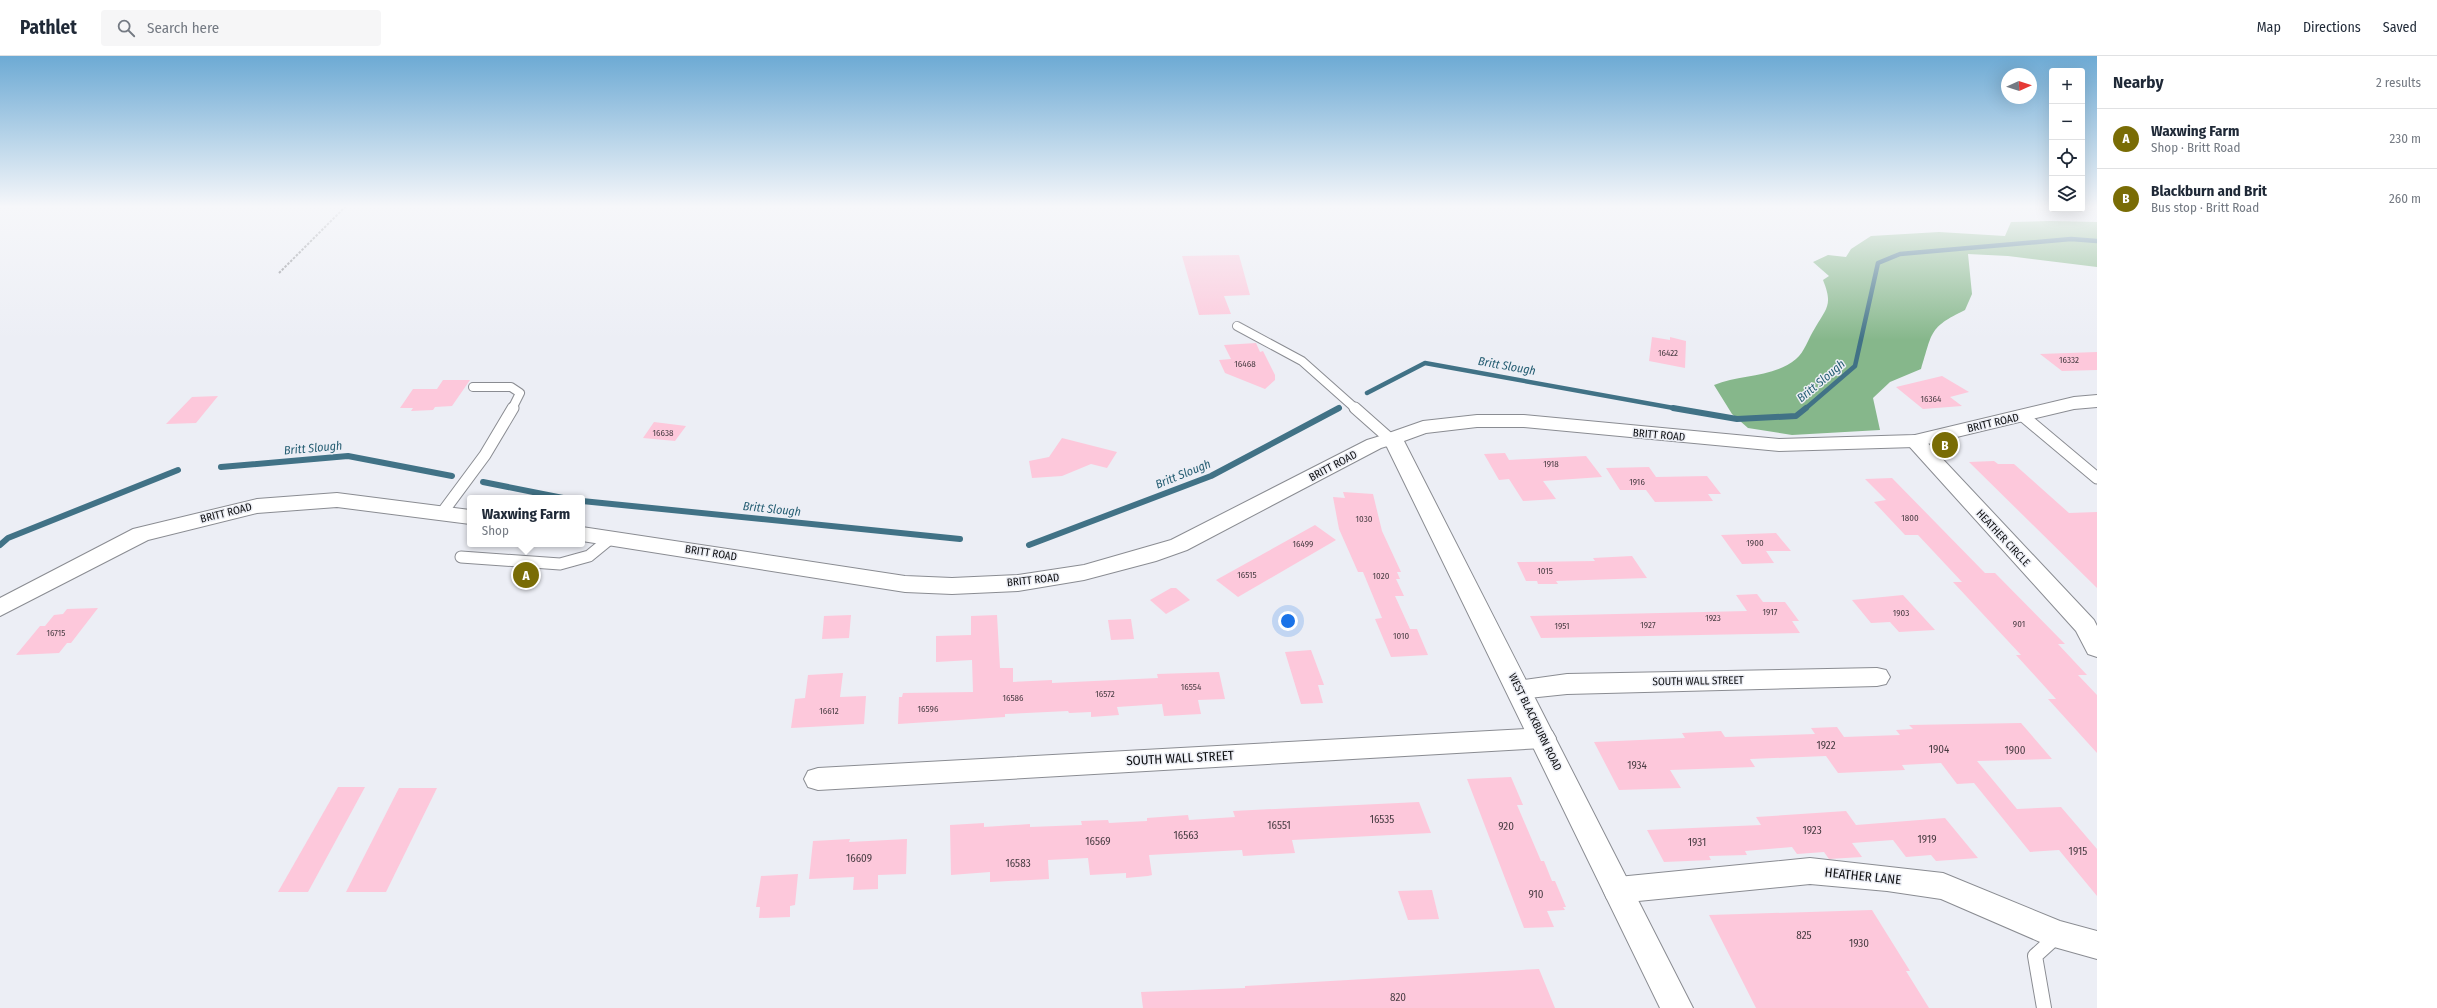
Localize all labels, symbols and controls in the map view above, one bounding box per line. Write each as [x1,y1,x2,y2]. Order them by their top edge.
search box [101,10,381,46]
text: Pathlet [20,16,77,39]
icon: search [115,17,137,39]
text: Search here [147,19,219,37]
text: Map [2257,19,2281,36]
text: Directions [2303,19,2361,36]
text: Saved [2383,19,2417,36]
north arrow [2001,68,2037,104]
map controls [2049,68,2085,212]
button: + [2049,68,2085,104]
text: Nearby [2113,72,2164,93]
text: 2 results [2376,75,2421,90]
button: − [2049,104,2085,140]
text: Waxwing Farm [2151,122,2239,140]
text: A [2122,131,2130,146]
text: 230 m [2390,131,2421,146]
button: locate [2049,140,2085,176]
text: Shop · Britt Road [2151,140,2240,155]
button: layers [2049,176,2085,212]
text: Blackburn and Brit [2151,182,2267,200]
text: B [2122,191,2130,206]
text: 260 m [2389,191,2421,206]
text: Bus stop · Britt Road [2151,200,2259,215]
house number: 16422 [1658,348,1678,358]
water label: Britt Slough [1477,354,1537,378]
house number: 16332 [2059,355,2079,365]
water label: Britt Slough [1794,357,1848,405]
house number: 16468 [1234,359,1256,369]
house number: 16364 [1921,394,1942,404]
street label: BRITT ROAD [1966,411,2020,435]
street label: BRITT ROAD [1632,426,1686,444]
house number: 16638 [653,428,674,438]
pin: B [1932,430,1958,460]
water label: Britt Slough [283,438,343,458]
street label: BRITT ROAD [1307,448,1359,484]
water label: Britt Slough [1153,457,1213,491]
house number: 1918 [1543,459,1559,469]
house number: 1916 [1629,477,1645,487]
popup [467,495,585,547]
water label: Britt Slough [742,499,802,519]
street label: BRITT ROAD [199,500,253,526]
text: Waxwing Farm [482,505,570,523]
street label: HEATHER CIRCLE [1974,507,2032,569]
house number: 1800 [1901,513,1919,523]
house number: 1030 [1356,514,1373,524]
text: Shop [482,523,509,538]
house number: 1900 [1746,538,1764,548]
house number: 16499 [1293,539,1313,549]
street label: BRITT ROAD [684,542,738,564]
pin: A [513,560,539,590]
house number: 1015 [1537,566,1553,576]
house number: 16515 [1237,570,1257,580]
street label: BRITT ROAD [1006,571,1060,589]
house number: 1020 [1373,571,1390,581]
house number: 1917 [1763,607,1778,617]
house number: 1903 [1893,608,1909,618]
your location [1278,611,1298,631]
house number: 1923 [1705,613,1721,623]
house number: 901 [2013,619,2025,629]
house number: 1927 [1640,620,1656,630]
house number: 1951 [1554,621,1570,631]
house number: 16715 [47,628,65,638]
house number: 1010 [1393,631,1409,641]
street label: WEST BLACKBURN ROAD [1506,671,1564,773]
street label: SOUTH WALL STREET [1652,674,1745,688]
house number: 16554 [1181,682,1202,692]
house number: 16572 [1095,689,1115,699]
house number: 16586 [1002,693,1024,703]
house number: 16596 [918,704,939,714]
house number: 16612 [819,706,839,716]
house number: 1922 [1816,739,1836,752]
house number: 1904 [1929,743,1950,756]
house number: 1900 [2004,744,2026,757]
street label: SOUTH WALL STREET [1126,748,1234,768]
house number: 1934 [1627,759,1647,772]
house number: 16535 [1370,813,1394,826]
house number: 16551 [1267,819,1291,832]
house number: 920 [1498,820,1514,833]
house number: 1923 [1802,824,1822,837]
house number: 16563 [1173,829,1199,842]
house number: 1919 [1917,833,1937,846]
house number: 16569 [1085,835,1111,848]
house number: 1931 [1688,836,1706,849]
house number: 1915 [2069,845,2087,858]
house number: 16609 [846,852,872,865]
house number: 16583 [1005,857,1031,870]
street label: HEATHER LANE [1824,865,1902,887]
house number: 910 [1528,888,1544,901]
house number: 825 [1796,929,1812,942]
house number: 1930 [1849,937,1869,950]
house number: 820 [1390,991,1406,1004]

